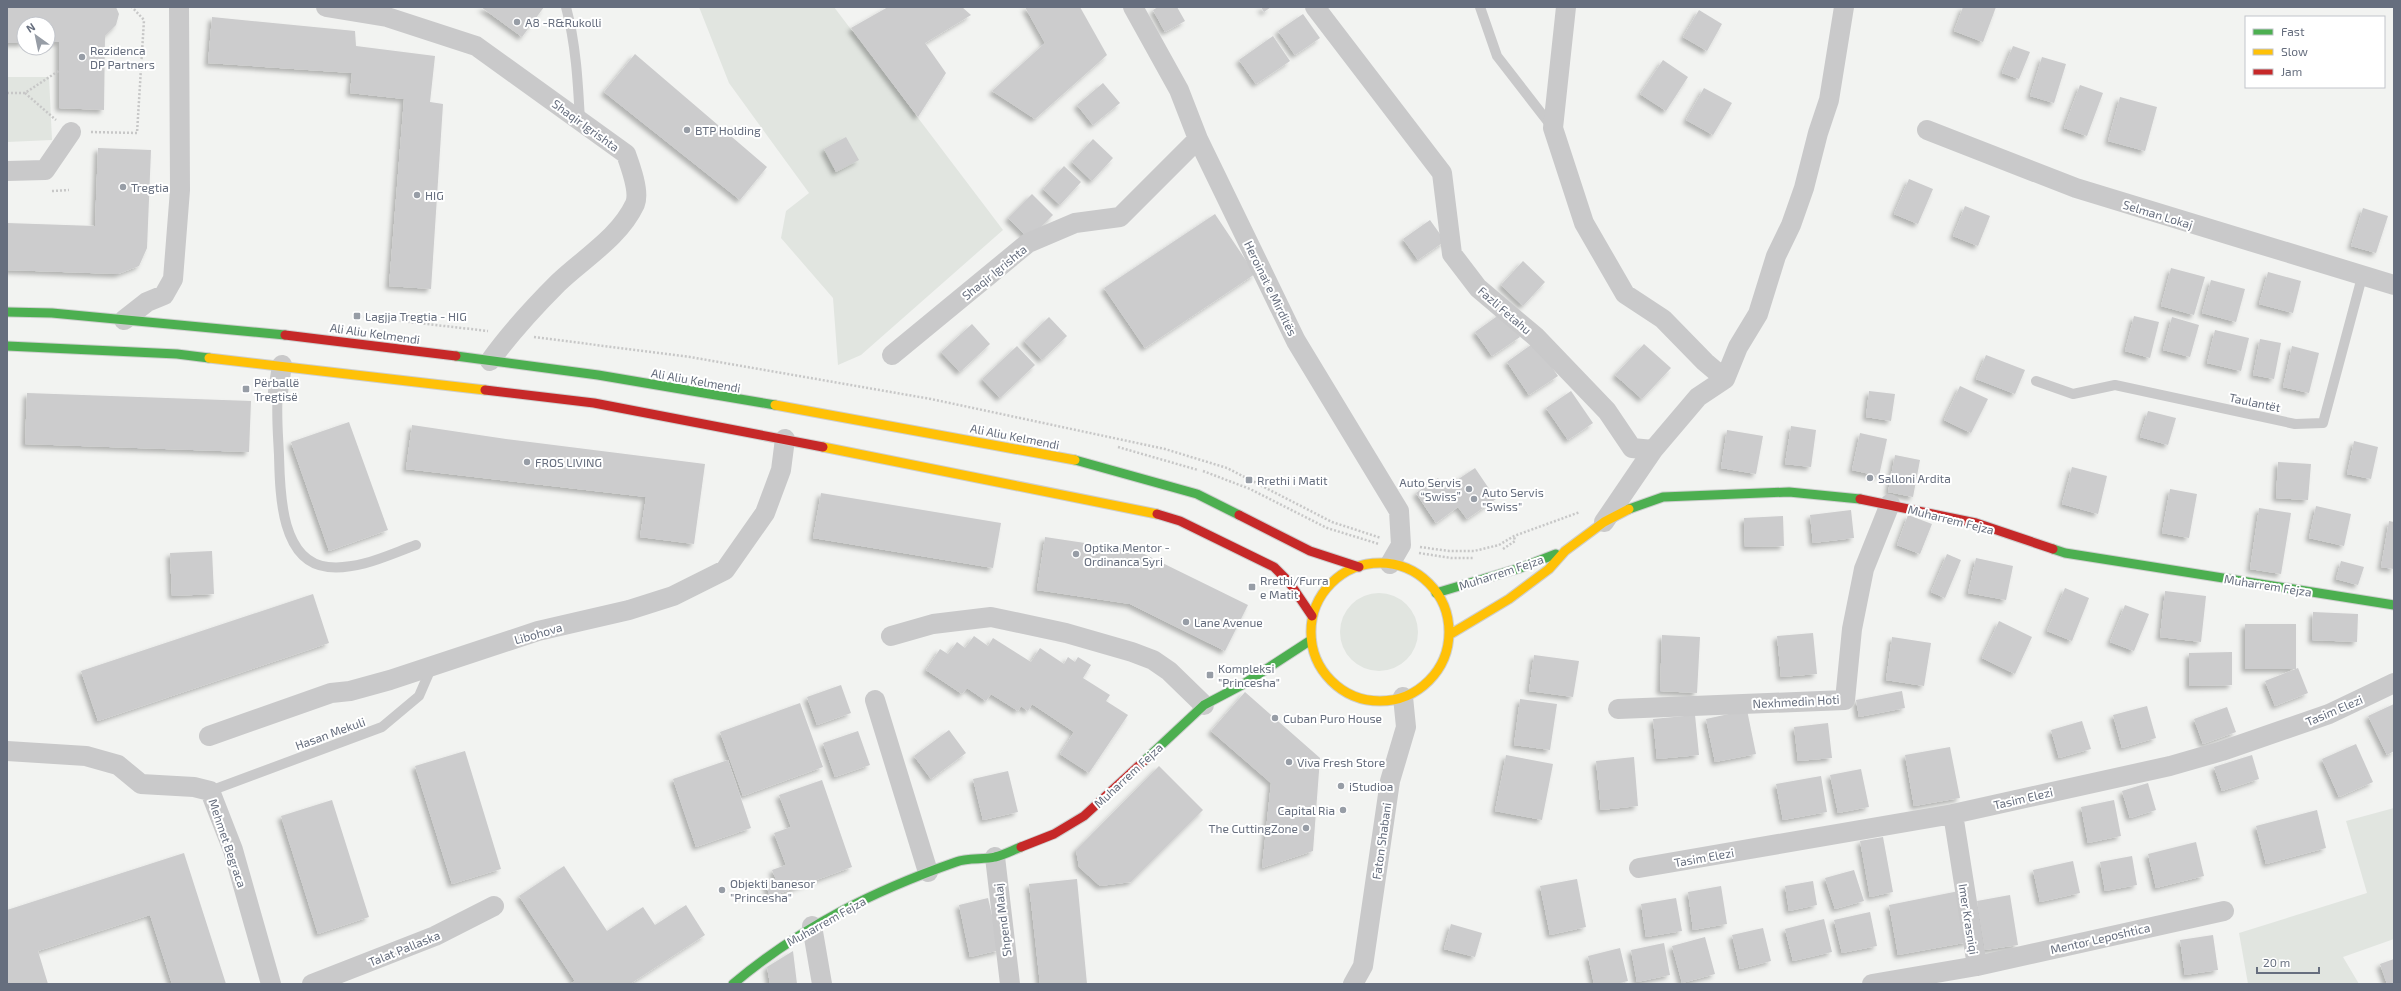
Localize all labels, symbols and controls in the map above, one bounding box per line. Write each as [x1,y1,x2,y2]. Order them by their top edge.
place label: A8 -R&Rukolli [525,15,602,29]
north arrow [16,16,56,56]
legend [2245,16,2385,88]
marker: A8 -R&Rukolli [512,17,522,27]
text: N [23,20,37,35]
text: Fast [2281,24,2305,38]
place label: Rezidenca DP Partners [90,43,155,71]
text: Slow [2281,44,2308,58]
marker: Rezidenca DP Partners [77,52,87,62]
text: Jam [2281,64,2302,78]
street label: Shaqir Igrishta [550,96,622,154]
place label: BTP Holding [695,123,761,137]
marker: BTP Holding [682,125,692,135]
place label: Tregtia [131,180,169,194]
marker: Tregtia [118,182,128,192]
place label: HIG [425,188,444,202]
marker: HIG [412,190,422,200]
street label: Selman Lokaj [2121,197,2195,232]
street label: Heroinat e Mirditës [1242,238,1300,338]
street label: Shaqir Igrishta [959,242,1029,302]
street label: Fazli Fetahu [1476,283,1534,337]
place label: Lagjja Tregtia - HIG [365,309,467,324]
marker: Lagjja Tregtia - HIG [352,311,362,321]
street label: Ali Aliu Kelmendi [329,320,421,346]
street label: Ali Aliu Kelmendi [650,365,742,395]
place label: Përballë Tregtisë [254,375,299,403]
marker: Përballë Tregtisë [241,384,251,394]
street label: Taulantët [2228,390,2282,414]
street label: Ali Aliu Kelmendi [969,420,1061,452]
place label: FROS LIVING [535,455,602,469]
marker: FROS LIVING [522,457,532,467]
place label: Salloni Ardita [1878,471,1951,485]
place label: Rrethi i Matit [1257,473,1328,487]
marker: Salloni Ardita [1865,473,1875,483]
marker: Rrethi i Matit [1244,475,1254,485]
place label: Auto Servis “Swiss” [1399,475,1461,503]
marker: Auto Servis “Swiss” [1464,484,1474,494]
place label: Auto Servis "Swiss" [1482,485,1544,513]
marker: Auto Servis "Swiss" [1469,494,1479,504]
street label: Muharrem Fejza [1906,502,1996,537]
place label: Optika Mentor - Ordinanca Syri [1084,540,1170,568]
marker: Optika Mentor - Ordinanca Syri [1071,549,1081,559]
street label: Muharrem Fejza [1457,552,1546,593]
street label: Muharrem Fejza [2223,571,2313,600]
place label: Rrethi/Furra e Matit [1260,573,1329,601]
marker: Rrethi/Furra e Matit [1247,582,1257,592]
place label: Lane Avenue [1194,615,1263,629]
marker: Lane Avenue [1181,617,1191,627]
street label: Libohova [512,619,564,647]
place label: Kompleksi "Princesha" [1218,661,1280,689]
marker: Kompleksi "Princesha" [1205,670,1215,680]
street label: Nexhmedin Hoti [1752,692,1840,710]
street label: Tasim Elezi [2303,692,2365,728]
place label: Cuban Puro House [1283,711,1382,725]
marker: Cuban Puro House [1270,713,1280,723]
street label: Hasan Mekuli [293,714,367,752]
street label: Muharrem Fejza [1091,740,1166,811]
place label: Viva Fresh Store [1297,755,1385,769]
marker: Viva Fresh Store [1284,757,1294,767]
place label: iStudioa [1349,779,1393,793]
marker: iStudioa [1336,781,1346,791]
street label: Tasim Elezi [1992,784,2054,812]
street label: Mehmet Begraca [206,797,250,889]
street label: Faton Shabani [1369,802,1393,880]
place label: Capital Ria [1278,803,1335,817]
marker: Capital Ria [1338,805,1348,815]
place label: The CuttingZone [1208,821,1298,835]
marker: The CuttingZone [1301,823,1311,833]
street label: Tasim Elezi [1673,845,1735,869]
place label: Objekti banesor "Princesha" [730,876,815,904]
street label: Shpend Malaj [991,882,1014,958]
street label: Imer Krasniqi [1956,882,1982,956]
marker: Objekti banesor "Princesha" [717,885,727,895]
street label: Muharrem Fejza [784,893,869,949]
street label: Mentor Leposhtica [2049,920,2151,956]
street label: Talat Pallaska [366,927,442,969]
scale bar [2257,949,2319,975]
text: 20 m [2263,955,2290,969]

